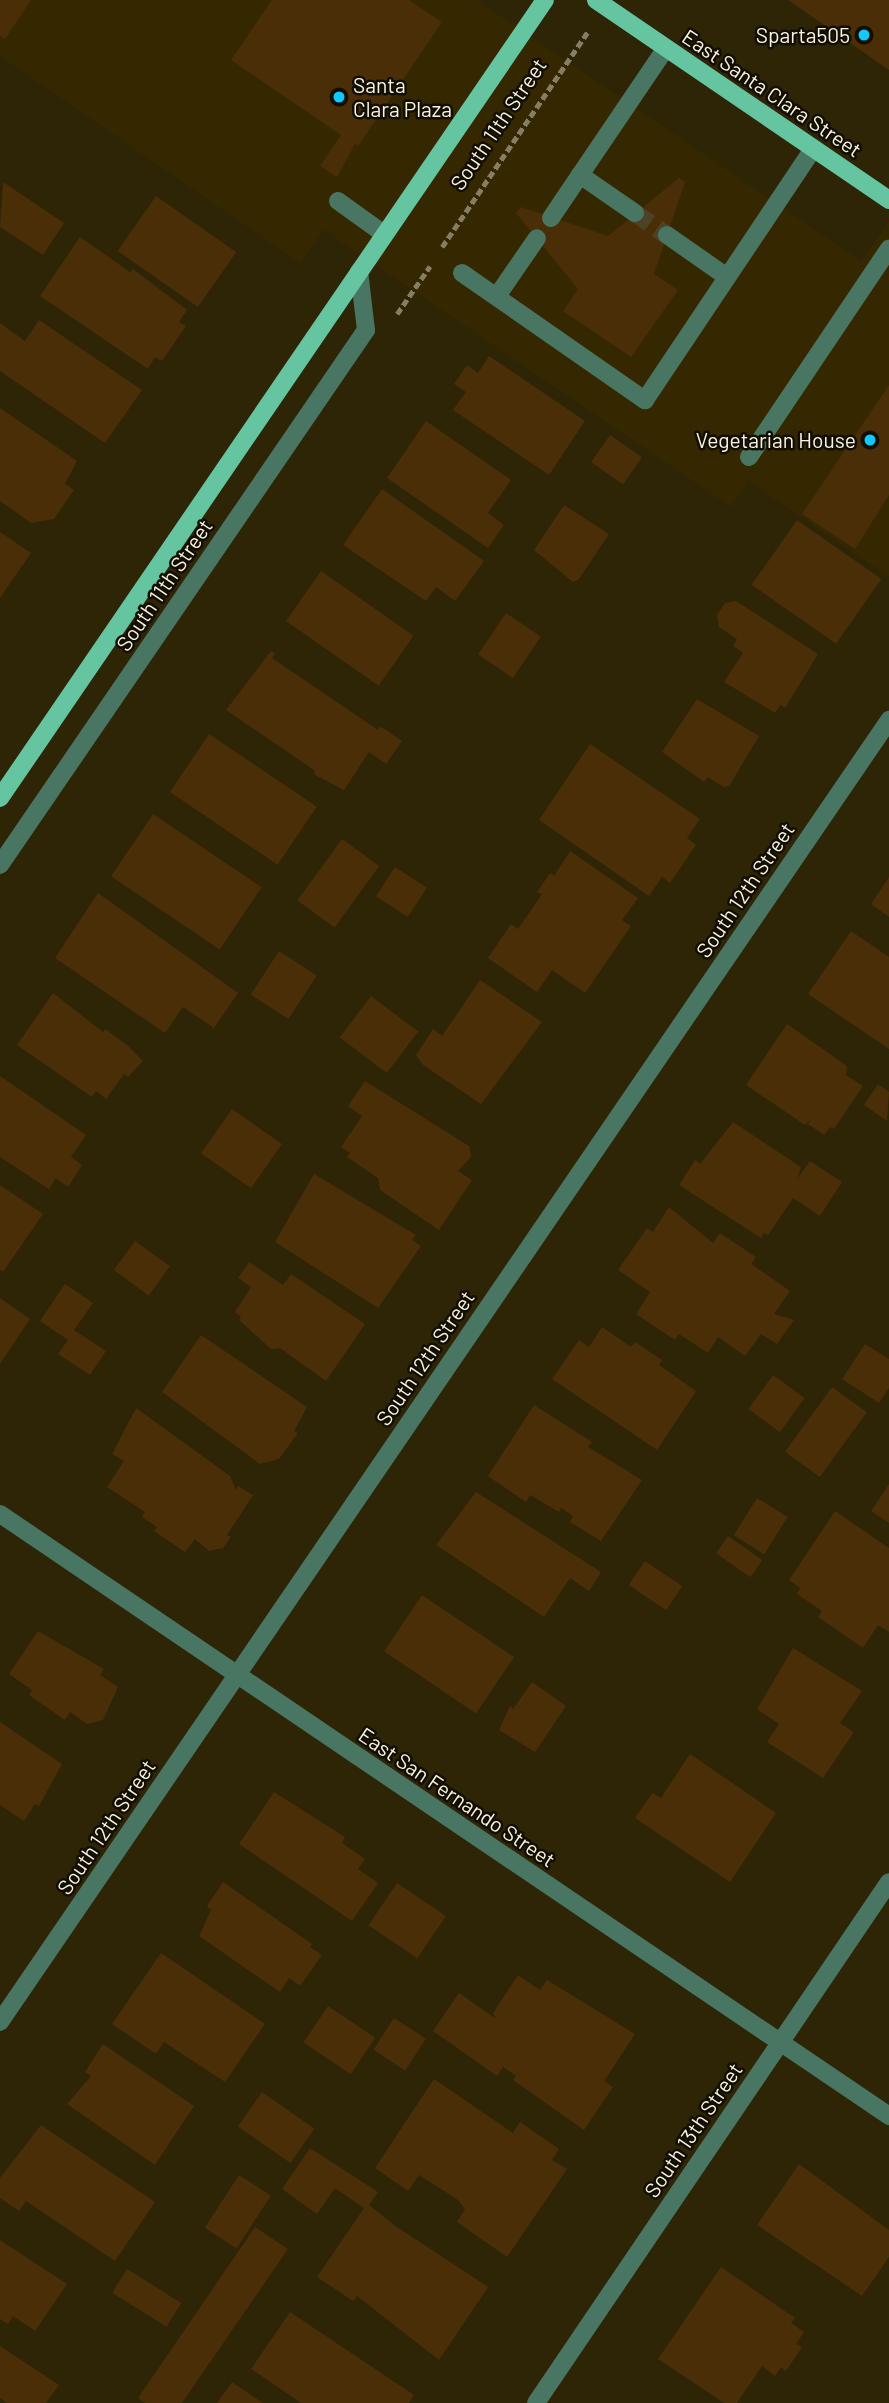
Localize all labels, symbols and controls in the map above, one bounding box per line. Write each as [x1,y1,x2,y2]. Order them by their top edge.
place label: Sparta505 [756,22,850,48]
street label: East Santa Clara Street [678,24,866,162]
marker: Sparta505 [856,27,872,43]
street label: South 11th Street [445,53,551,195]
place label: Santa Clara Plaza [353,72,452,122]
marker: Santa Clara Plaza [331,89,347,105]
place label: Vegetarian House [696,427,856,453]
marker: Vegetarian House [862,432,878,448]
street label: South 11th Street [111,514,217,656]
street label: South 12th Street [691,818,799,962]
street label: South 12th Street [371,1286,479,1430]
street label: East San Fernando Street [354,1722,560,1872]
street label: South 12th Street [52,1755,160,1899]
street label: South 13th Street [639,2058,747,2202]

